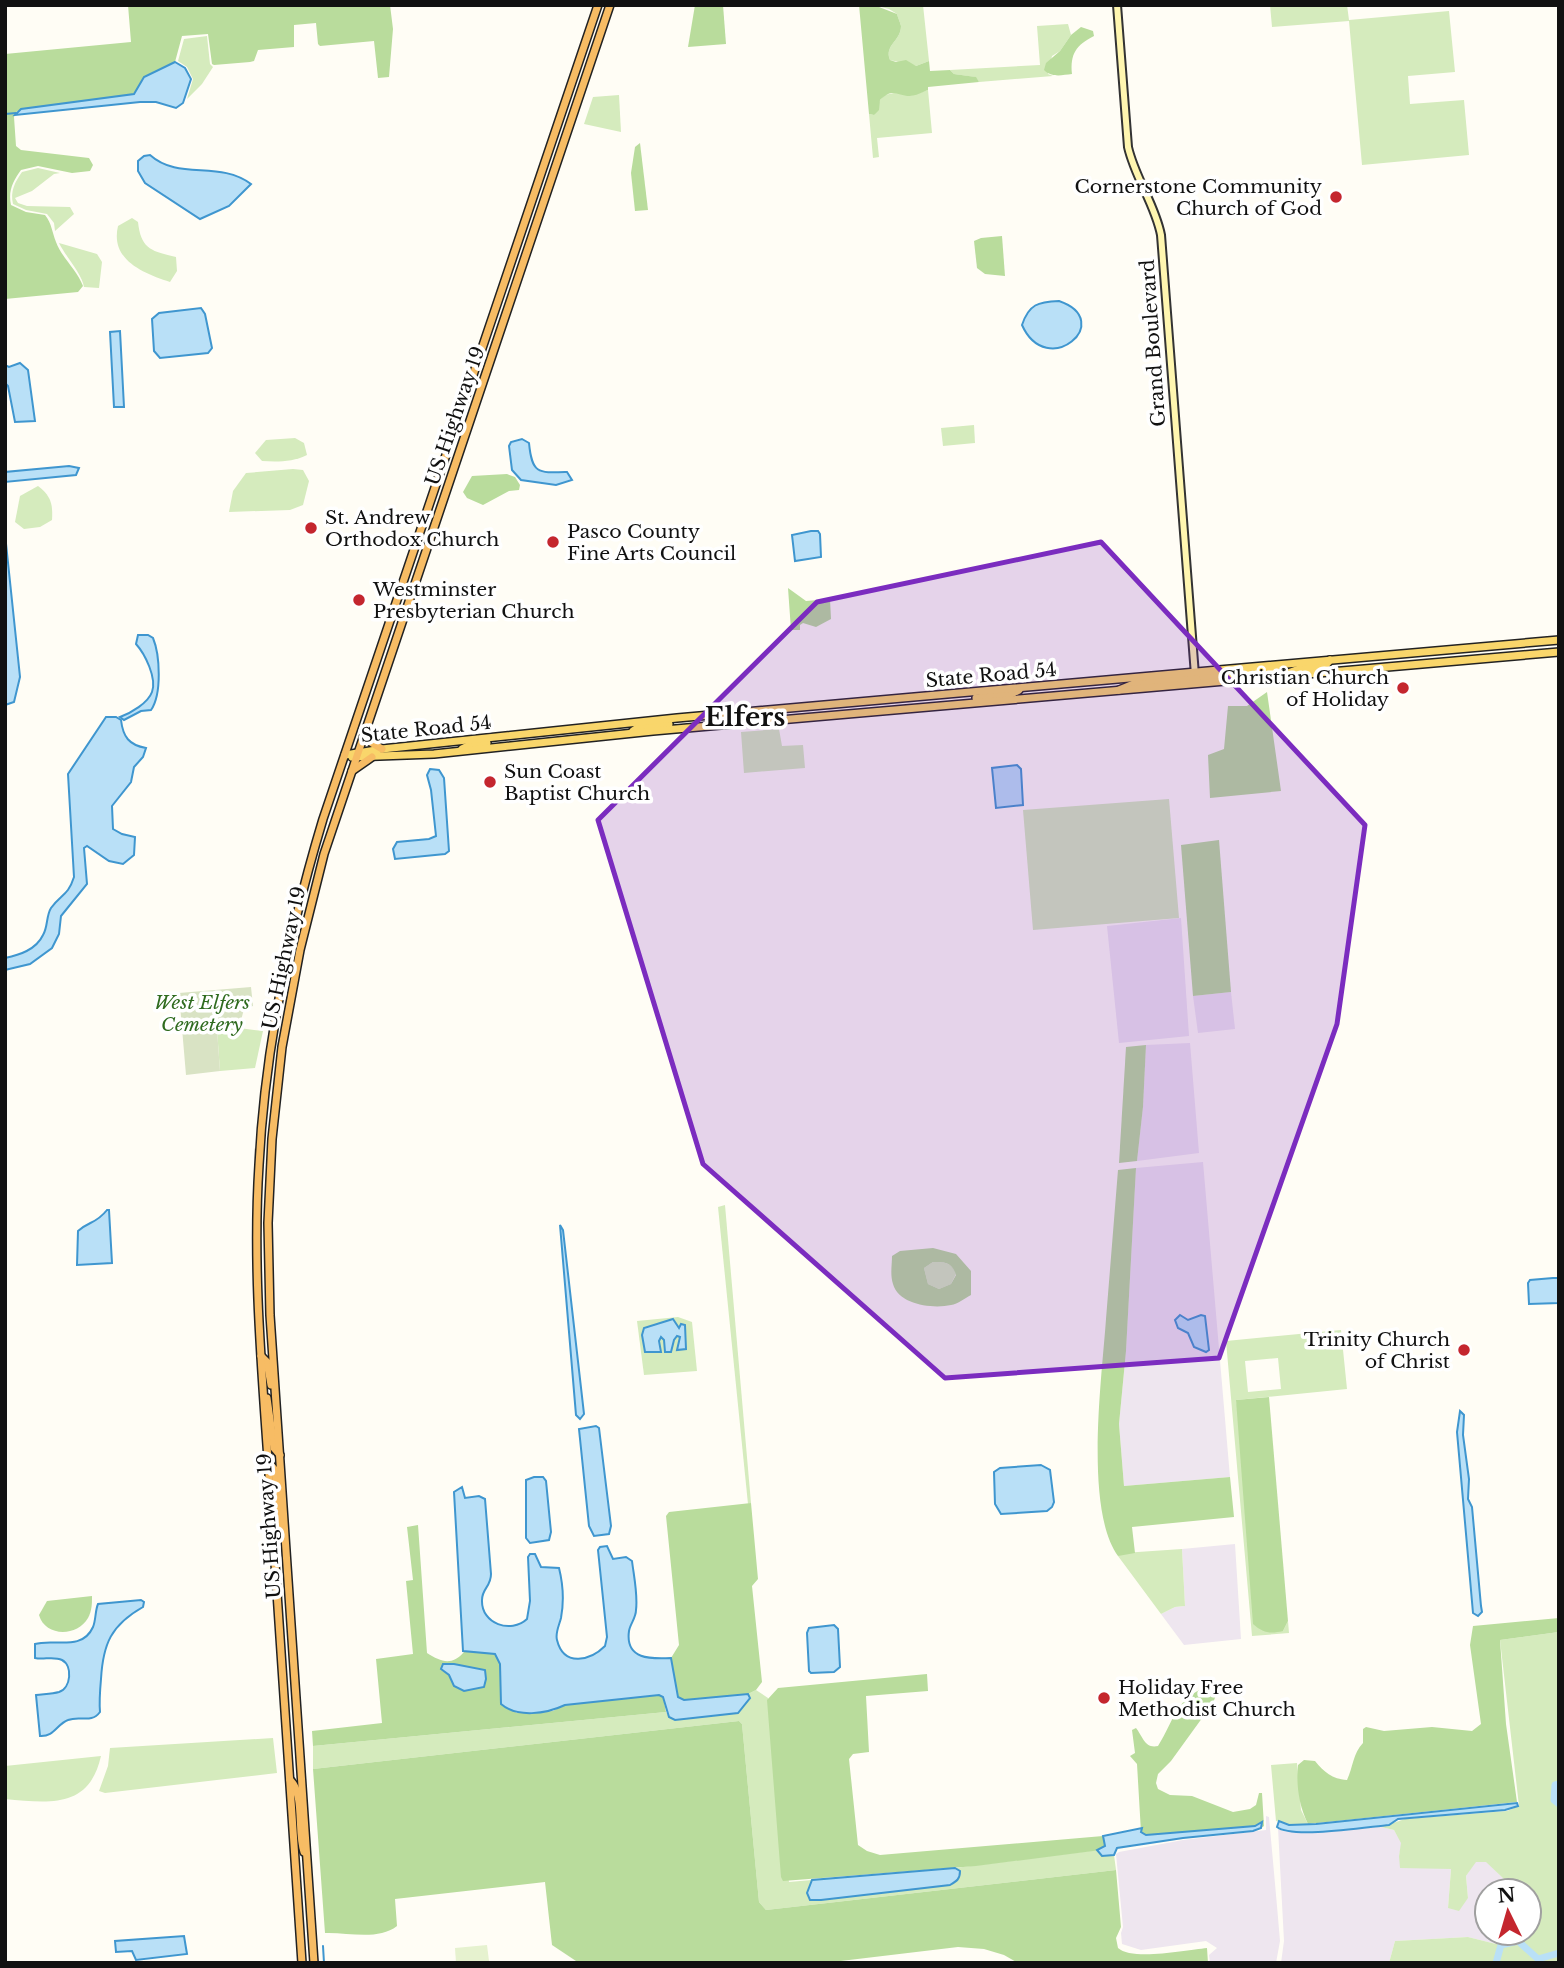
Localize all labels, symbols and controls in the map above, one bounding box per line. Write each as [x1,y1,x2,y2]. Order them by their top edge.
place label: Cornerstone Community Church of God [1075,175,1322,220]
marker: Cornerstone Community Church of God [1328,189,1344,205]
street label: Grand Boulevard [1136,258,1170,427]
street label: US Highway 19 [420,343,490,489]
place label: St. Andrew Orthodox Church [325,506,499,551]
marker: St. Andrew Orthodox Church [303,520,319,536]
place label: Pasco County Fine Arts Council [567,520,736,565]
marker: Pasco County Fine Arts Council [545,534,561,550]
place label: Westminster Presbyterian Church [372,578,574,623]
marker: Westminster Presbyterian Church [351,592,367,608]
street label: State Road 54 [925,658,1057,692]
place label: Christian Church of Holiday [1221,666,1389,711]
marker: Christian Church of Holiday [1395,680,1411,696]
district label: Elfers [705,701,785,733]
street label: State Road 54 [360,711,492,747]
place label: Sun Coast Baptist Church [504,760,650,805]
marker: Sun Coast Baptist Church [482,774,498,790]
street label: US Highway 19 [258,884,310,1032]
park label: West Elfers Cemetery [154,991,250,1036]
place label: Trinity Church of Christ [1304,1328,1451,1373]
marker: Trinity Church of Christ [1456,1342,1472,1358]
street label: US Highway 19 [252,1452,286,1600]
place label: Holiday Free Methodist Church [1118,1676,1296,1721]
marker: Holiday Free Methodist Church [1096,1690,1112,1706]
north arrow [1473,1877,1543,1947]
text: N [1497,1883,1517,1908]

